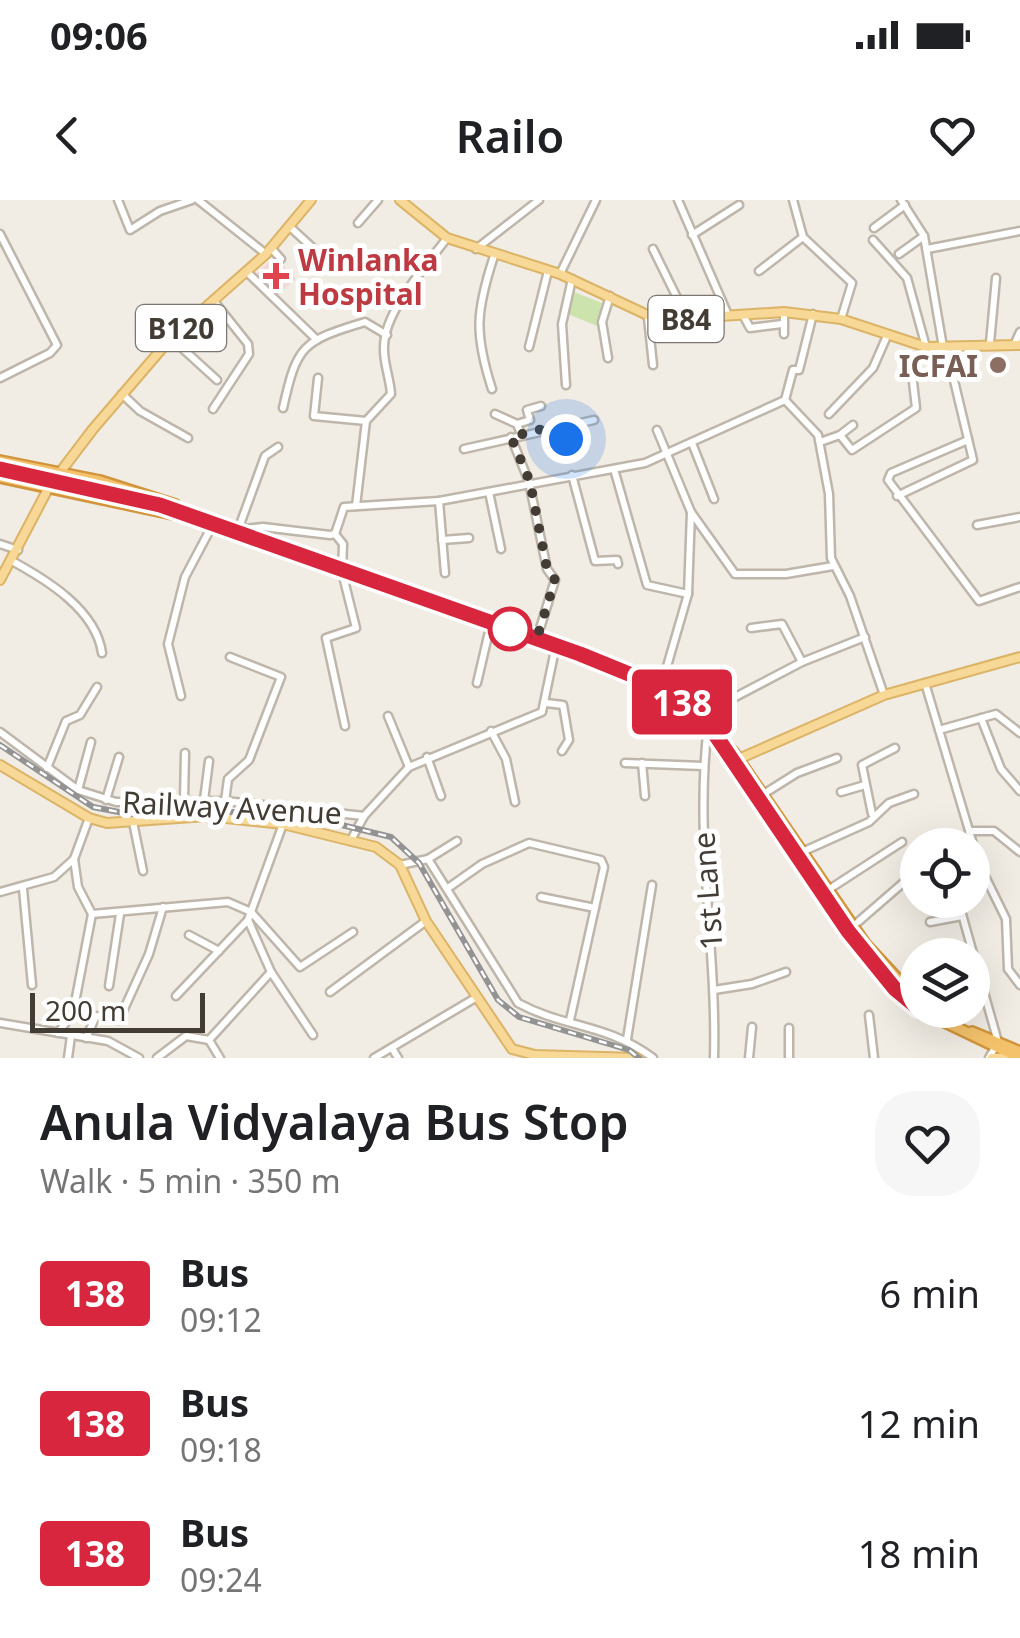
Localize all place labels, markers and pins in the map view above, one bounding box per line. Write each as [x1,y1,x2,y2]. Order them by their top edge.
place label: Winlanka Hospital [298,239,438,314]
marker: Winlanka Hospital [263,263,289,289]
place label: ICFAI [899,345,978,386]
marker: ICFAI [987,354,1009,376]
unlabelled marker [489,608,531,650]

